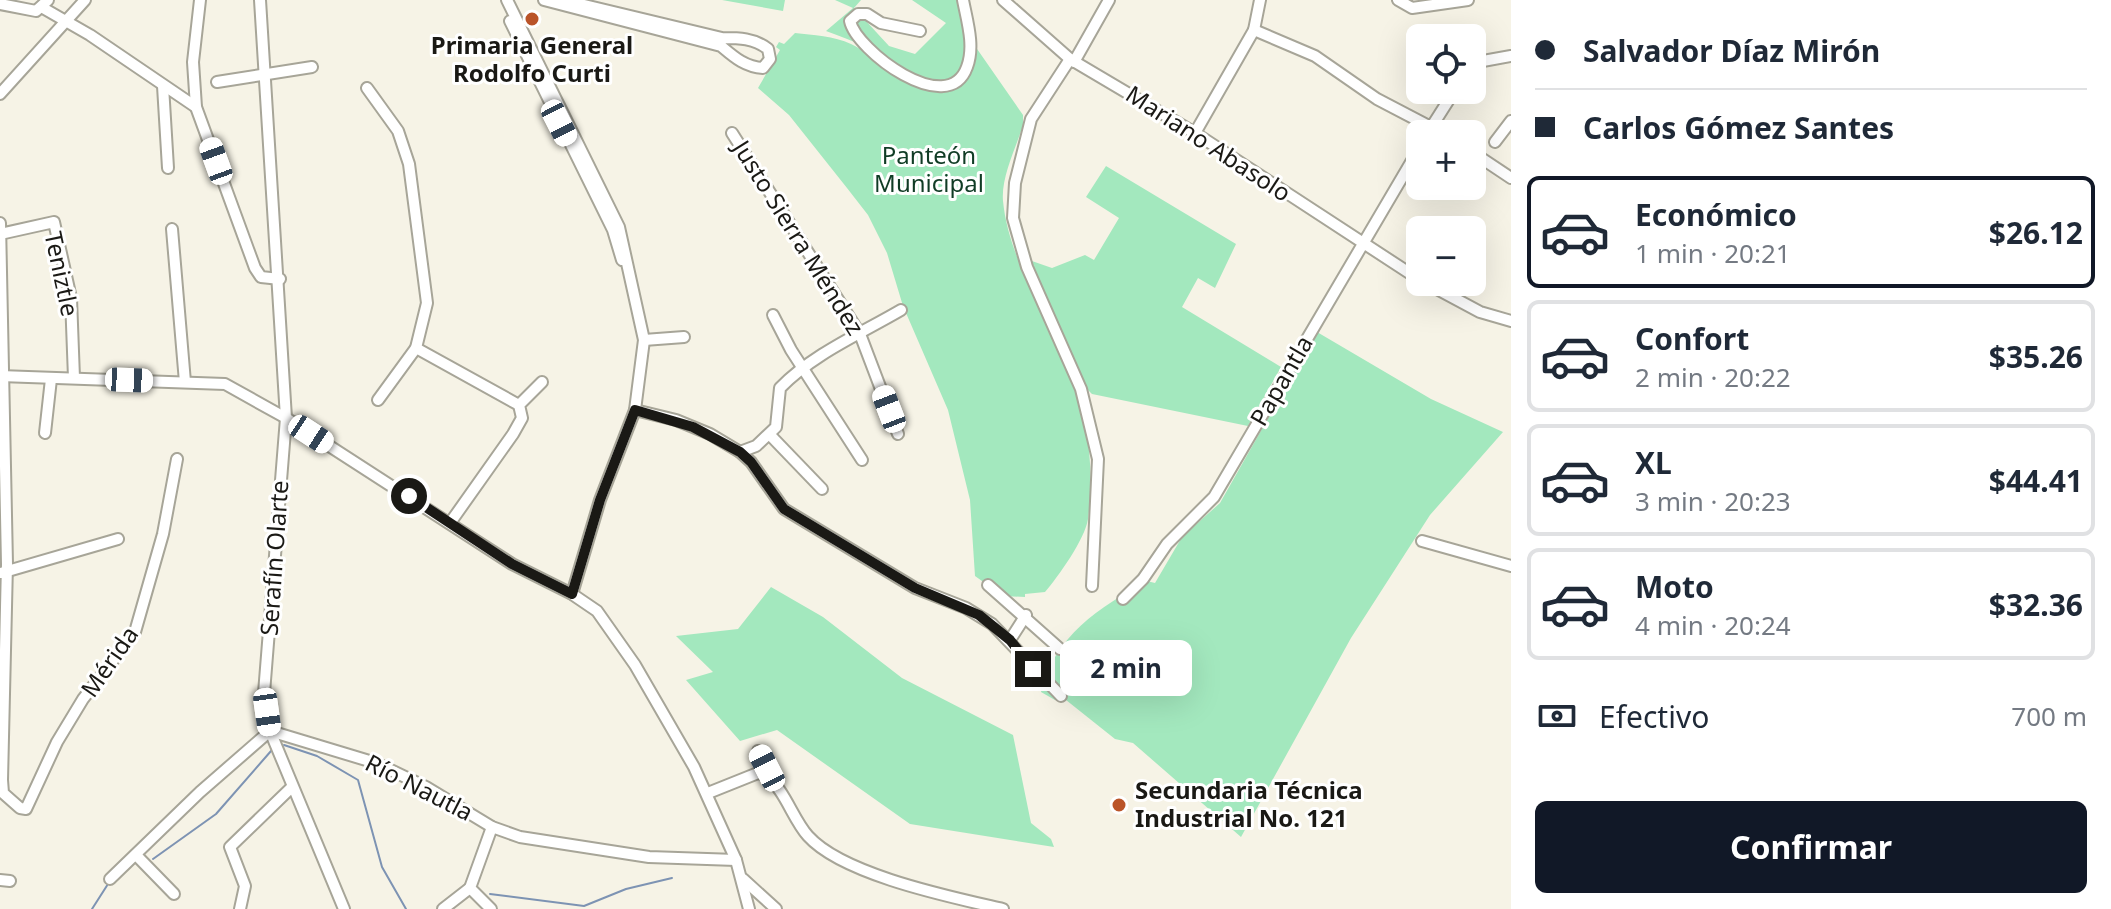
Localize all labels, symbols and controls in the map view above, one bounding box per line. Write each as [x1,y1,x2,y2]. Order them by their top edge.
marker: Primaria General Rodolfo Curti [523,10,541,28]
map controls [1406,24,1486,296]
button: locate [1406,24,1486,104]
place label: Primaria General Rodolfo Curti [431,28,633,89]
text: Salvador Díaz Mirón [1583,30,1880,71]
street label: Mariano Abasolo [1120,77,1298,209]
car [537,96,581,150]
text: Carlos Gómez Santes [1583,107,1894,148]
button: + [1406,120,1486,200]
street label: Justo Sierra Méndez [725,132,873,341]
car [197,134,235,188]
park label: Panteón Municipal [874,138,984,199]
text: Económico [1635,194,1797,235]
icon: car [1539,196,1611,268]
text: $26.12 [1989,212,2083,253]
button: − [1406,216,1486,296]
street label: Teniztle [37,228,88,319]
text: 1 min · 20:21 [1635,235,1791,271]
text: Confort [1635,318,1749,359]
icon: car [1539,320,1611,392]
street label: Papantla [1242,329,1320,432]
text: $35.26 [1989,336,2083,377]
text: 2 min · 20:22 [1635,359,1791,395]
car [105,367,153,393]
car [869,382,909,436]
car [284,411,338,457]
text: XL [1635,442,1672,483]
icon: car [1539,444,1611,516]
text: $44.41 [1989,460,2083,501]
route start [391,478,427,514]
street label: Serafín Olarte [252,479,295,637]
text: 3 min · 20:23 [1635,483,1791,519]
text: Moto [1635,566,1714,607]
icon: car [1539,568,1611,640]
text: $32.36 [1989,584,2083,625]
text: 4 min · 20:24 [1635,607,1791,643]
street label: Mérida [72,619,145,703]
callout: 2 min [1061,641,1193,697]
text: 2 min [1090,650,1162,686]
route end [1015,651,1051,687]
car [252,687,282,737]
icon: cash [1535,694,1579,738]
text: Efectivo [1599,696,1709,737]
text: 700 m [2011,698,2087,734]
car [745,741,789,795]
street label: Río Nautla [360,745,479,828]
place label: Secundaria Técnica Industrial No. 121 [1135,773,1363,834]
marker: Secundaria Técnica Industrial No. 121 [1110,796,1128,814]
button: Confirmar [1535,801,2087,893]

